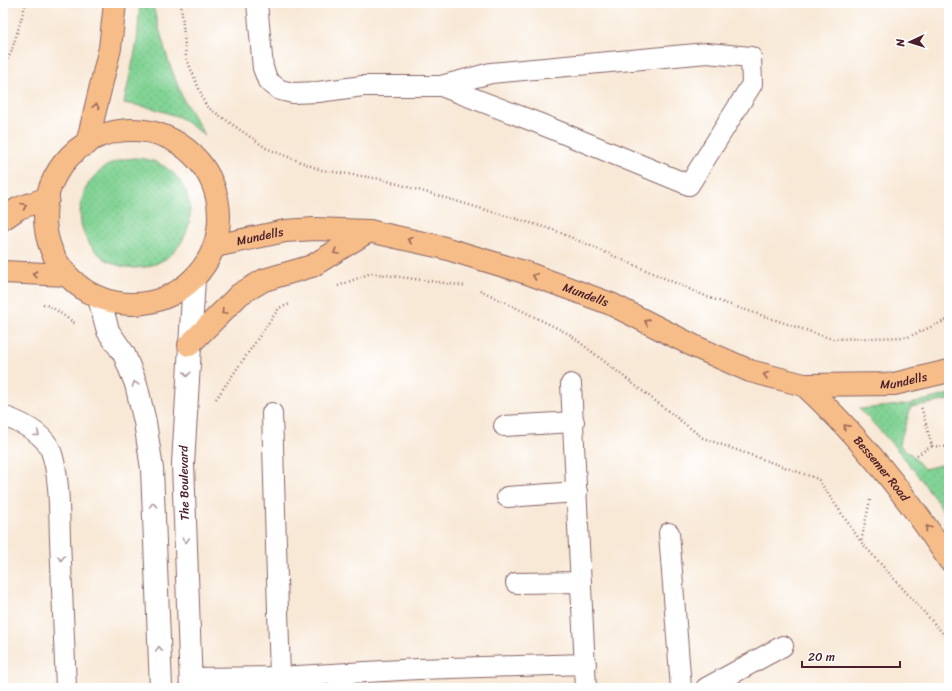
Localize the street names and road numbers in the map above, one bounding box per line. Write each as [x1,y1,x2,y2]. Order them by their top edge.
street label: Mundells [234,221,286,252]
street label: Mundells [560,276,612,313]
street label: Mundells [880,365,930,395]
street label: Bessemer Road [848,431,916,507]
street label: The Boulevard [172,445,196,521]

